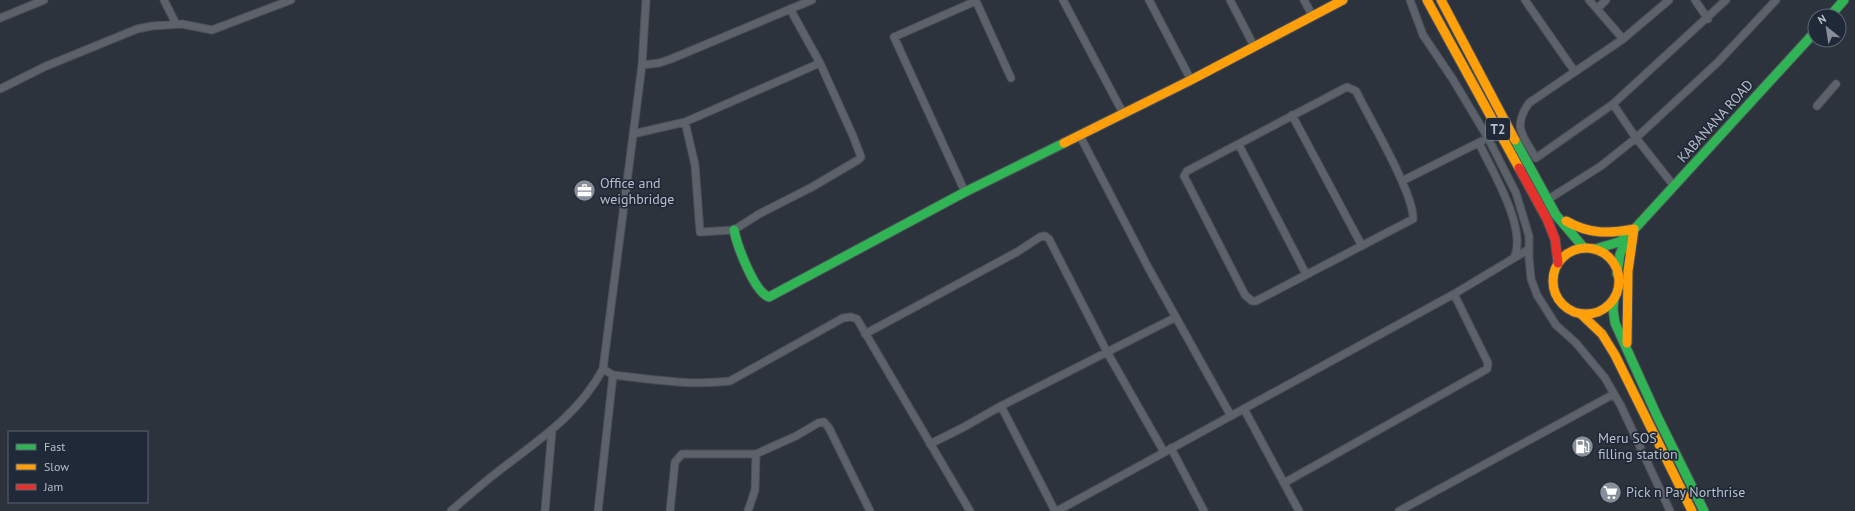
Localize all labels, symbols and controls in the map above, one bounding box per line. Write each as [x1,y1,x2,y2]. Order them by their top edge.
north arrow [1807,8,1847,48]
text: N [1815,11,1829,27]
street label: KABANANA ROAD [1673,76,1757,166]
road number: T2 [1486,118,1510,140]
place label: Office and weighbridge [600,174,674,208]
office icon: Office and weighbridge [572,178,598,204]
place label: Meru SOS filling station [1598,429,1678,463]
legend [8,431,148,503]
fuel station icon: Meru SOS filling station [1569,433,1595,459]
text: Fast [44,439,65,454]
text: Slow [44,459,69,474]
text: Jam [43,479,63,494]
supermarket icon: Pick n Pay Northrise [1598,479,1624,505]
place label: Pick n Pay Northrise [1626,483,1745,501]

